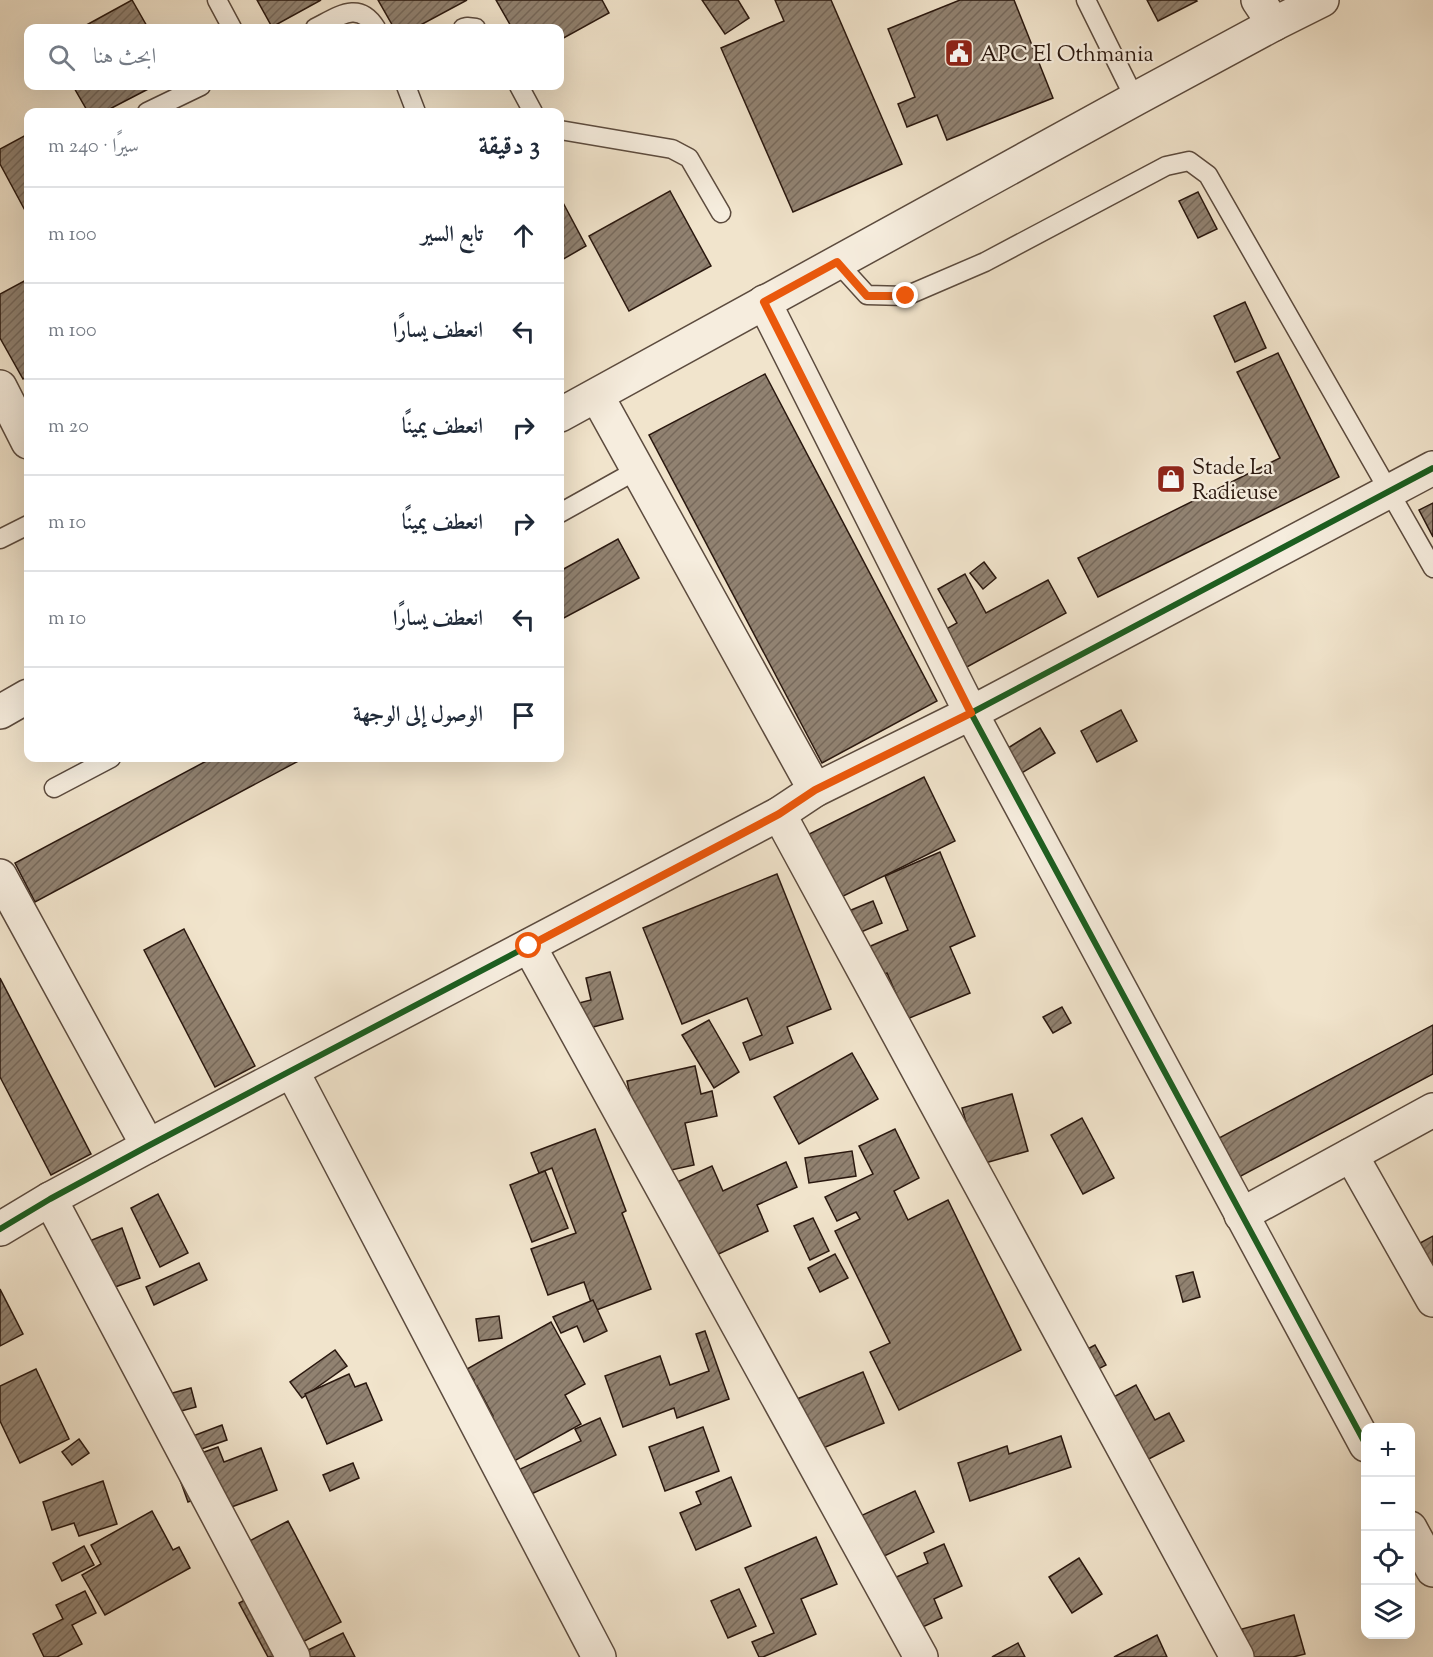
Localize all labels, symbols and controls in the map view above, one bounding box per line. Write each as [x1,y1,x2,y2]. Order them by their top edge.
search box [24,24,564,90]
public building icon: APC El Othmania [943,37,975,69]
place label: APC El Othmania [980,40,1154,72]
icon: search [45,41,78,74]
text: ابحث هنا [93,42,156,74]
text: 3 دقيقة [479,129,540,166]
text: سيرًا · 240 m [48,133,139,162]
icon: ahead [507,219,540,252]
text: تابع السير [421,220,483,252]
text: 100 m [48,221,97,250]
route end [892,282,918,308]
icon: left [507,315,540,348]
text: انعطف يسارًا [393,316,483,348]
text: 100 m [48,317,97,346]
icon: right [507,411,540,444]
text: انعطف يمينًا [402,412,483,444]
text: 20 m [48,413,89,442]
place label: Stade La Radieuse [1192,453,1278,510]
shop icon: Stade La Radieuse [1155,463,1187,495]
icon: right [507,507,540,540]
text: انعطف يمينًا [402,508,483,540]
text: 10 m [48,509,86,538]
icon: left [507,603,540,636]
text: انعطف يسارًا [393,604,483,636]
text: 10 m [48,605,86,634]
icon: arrive [507,699,540,732]
text: الوصول إلى الوجهة [353,700,483,732]
route start [515,932,541,958]
map controls [1361,1423,1415,1639]
button: + [1361,1423,1415,1477]
button: − [1361,1477,1415,1531]
button: locate [1361,1531,1415,1585]
button: layers [1361,1585,1415,1639]

